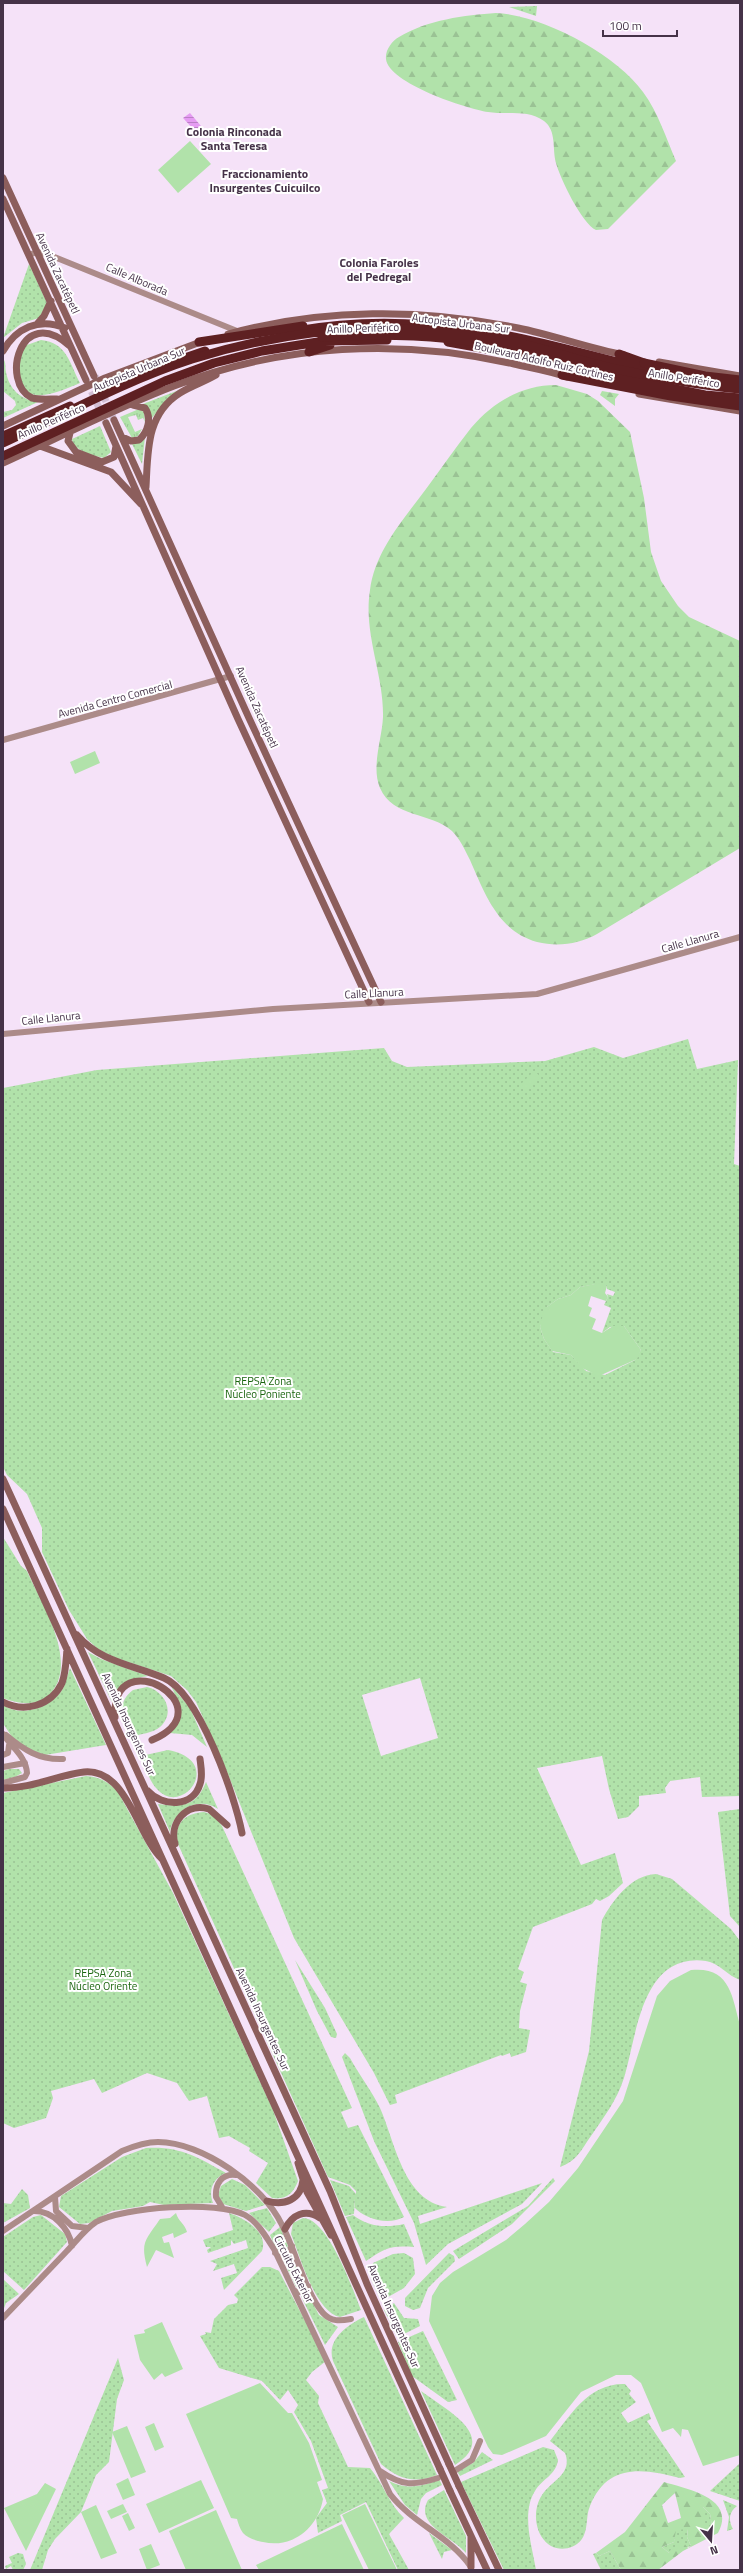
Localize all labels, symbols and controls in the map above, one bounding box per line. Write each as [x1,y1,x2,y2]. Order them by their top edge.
scale bar [603,12,677,38]
text: 100 m [609,16,642,35]
district label: Colonia Rinconada Santa Teresa [186,122,282,155]
district label: Fraccionamiento Insurgentes Cuicuilco [210,164,320,197]
street label: Avenida Zacatépetl [32,230,84,316]
district label: Colonia Faroles del Pedregal [339,253,419,286]
street label: Calle Alborada [104,259,171,299]
street label: Autopista Urbana Sur [411,309,511,337]
street label: Anillo Periférico [327,319,400,337]
street label: Boulevard Adolfo Ruiz Cortines [473,337,615,385]
street label: Autopista Urbana Sur [90,342,188,396]
street label: Anillo Periférico [647,364,721,392]
street label: Anillo Periférico [15,399,87,443]
street label: Avenida Zacatépetl [232,664,282,750]
street label: Avenida Centro Comercial [56,676,174,722]
street label: Calle Llanura [659,925,721,957]
street label: Calle Llanura [344,983,404,1003]
street label: Calle Llanura [21,1007,82,1029]
park label: REPSA Zona Núcleo Poniente [225,1373,301,1402]
street label: Avenida Insurgentes Sur [98,1670,160,1778]
park label: REPSA Zona Núcleo Oriente [69,1965,138,1994]
street label: Avenida Insurgentes Sur [232,1965,294,2073]
street label: Circuito Exterior [270,2233,318,2306]
street label: Avenida Insurgentes Sur [364,2262,424,2371]
north arrow [691,2521,731,2561]
text: N [708,2542,720,2559]

